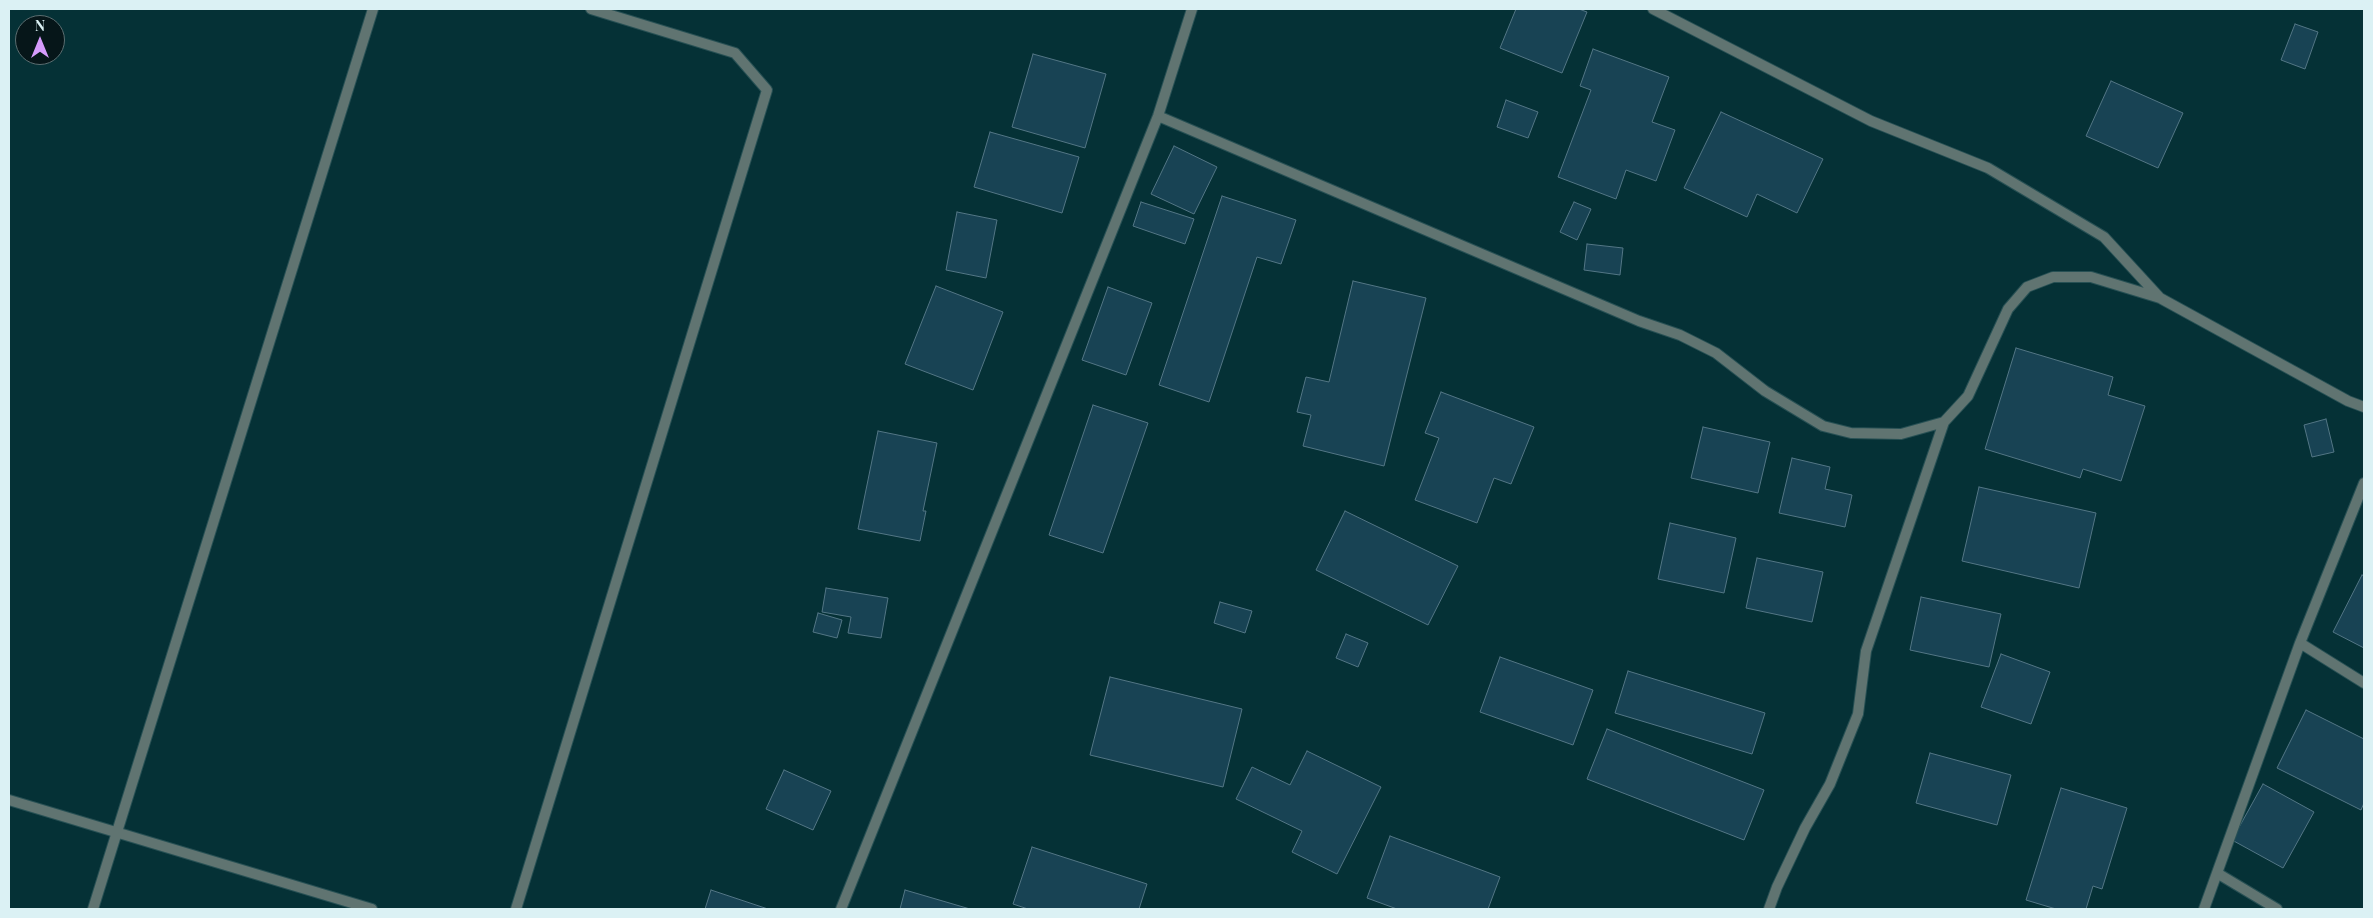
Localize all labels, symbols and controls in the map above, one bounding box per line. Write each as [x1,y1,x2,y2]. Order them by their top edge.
north arrow [15,15,65,65]
text: N [35,16,45,35]

